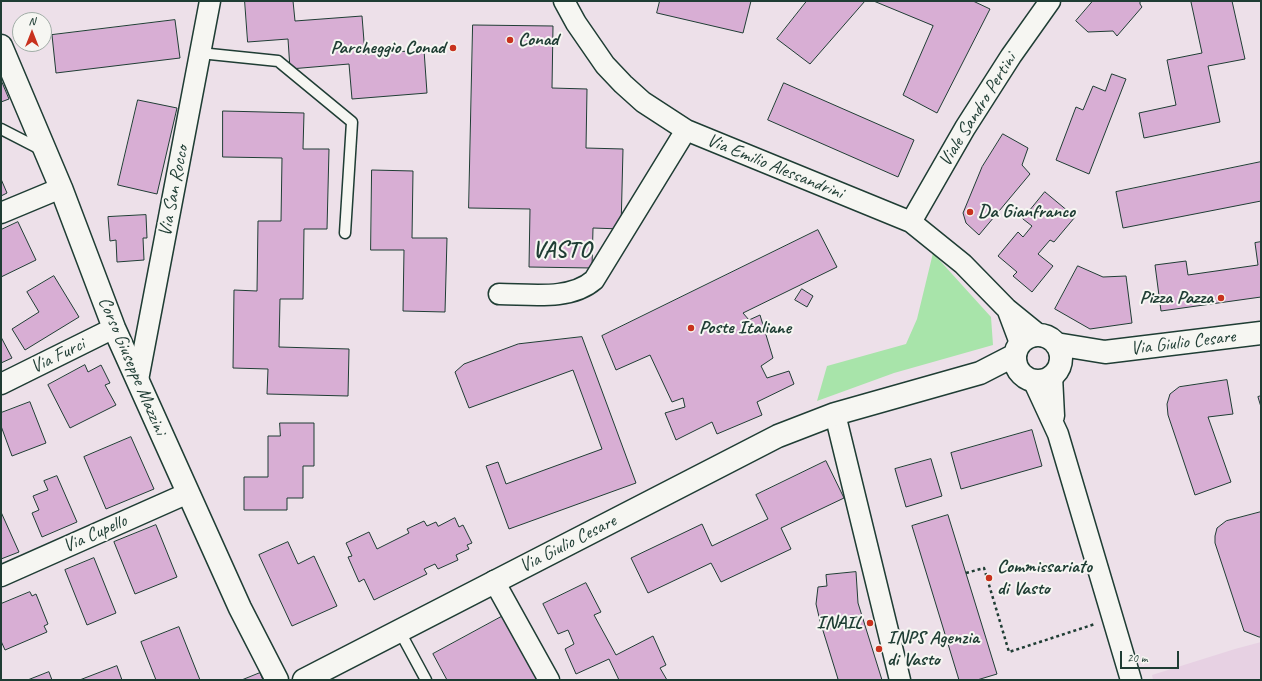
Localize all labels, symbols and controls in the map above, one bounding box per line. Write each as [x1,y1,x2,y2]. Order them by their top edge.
north arrow [12,12,52,52]
text: N [29,14,35,28]
place label: Conad [518,29,558,51]
marker: Conad [505,35,515,45]
place label: Parcheggio Conad [330,37,445,59]
marker: Parcheggio Conad [448,43,458,53]
street label: Viale Sandro Pertini [934,49,1022,171]
street label: Via Emilio Alessandrini [703,129,847,205]
street label: Via San Rocco [154,143,194,239]
place label: Da Gianfranco [978,201,1075,223]
marker: Da Gianfranco [965,207,975,217]
district label: VASTO [532,237,592,265]
place label: Pizza Pazza [1139,287,1213,309]
marker: Pizza Pazza [1216,293,1226,303]
street label: Corso Giuseppe Mazzini [93,294,171,438]
place label: Poste Italiane [699,317,791,339]
marker: Poste Italiane [686,323,696,333]
street label: Via Giulio Cesare [1129,325,1237,361]
street label: Via Furci [27,333,89,379]
street label: Via Cupello [60,510,130,558]
street label: Via Giulio Cesare [516,510,620,578]
place label: Commissariato di Vasto [997,556,1092,600]
marker: Commissariato di Vasto [984,573,994,583]
place label: INAIL [817,612,862,634]
marker: INAIL [865,618,875,628]
place label: INPS Agenzia di Vasto [887,627,979,671]
scale bar [1122,643,1181,669]
marker: INPS Agenzia di Vasto [874,644,884,654]
text: 20 m [1127,650,1147,666]

